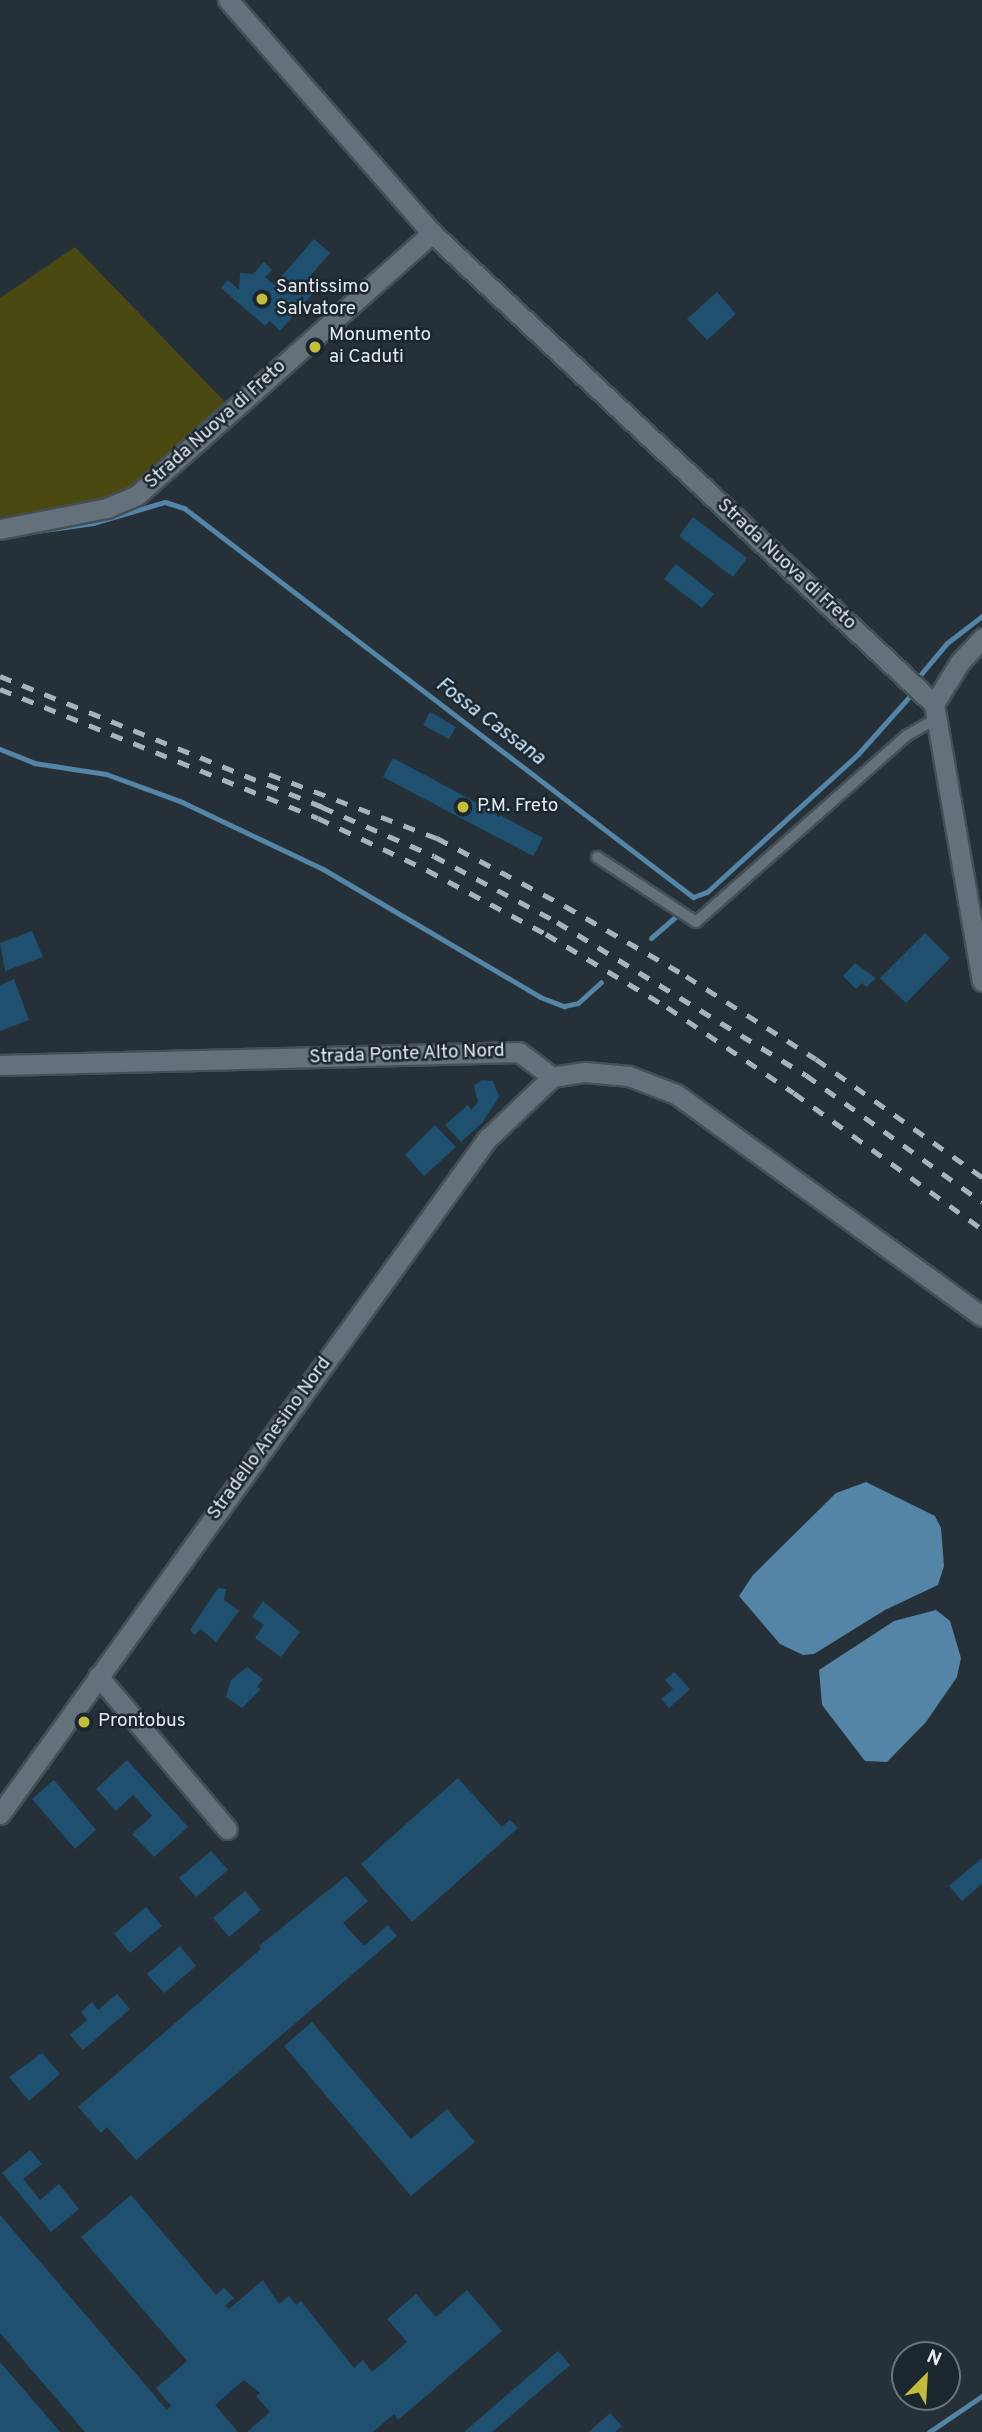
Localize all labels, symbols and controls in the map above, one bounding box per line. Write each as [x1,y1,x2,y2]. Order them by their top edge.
place label: Santissimo Salvatore [276,277,369,321]
marker: Santissimo Salvatore [254,291,270,307]
place label: Monumento ai Caduti [329,325,431,369]
marker: Monumento ai Caduti [307,339,323,355]
street label: Strada Nuova di Freto [141,356,291,494]
street label: Strada Nuova di Freto [712,495,860,635]
water label: Fossa Cassana [430,673,550,771]
place label: P.M. Freto [477,796,558,818]
marker: P.M. Freto [455,799,471,815]
street label: Strada Ponte Alto Nord [309,1040,505,1070]
street label: Stradello Anesino Nord [203,1353,337,1525]
place label: Prontobus [98,1711,186,1733]
marker: Prontobus [76,1714,92,1730]
north arrow [891,2341,961,2411]
text: N [923,2345,945,2372]

